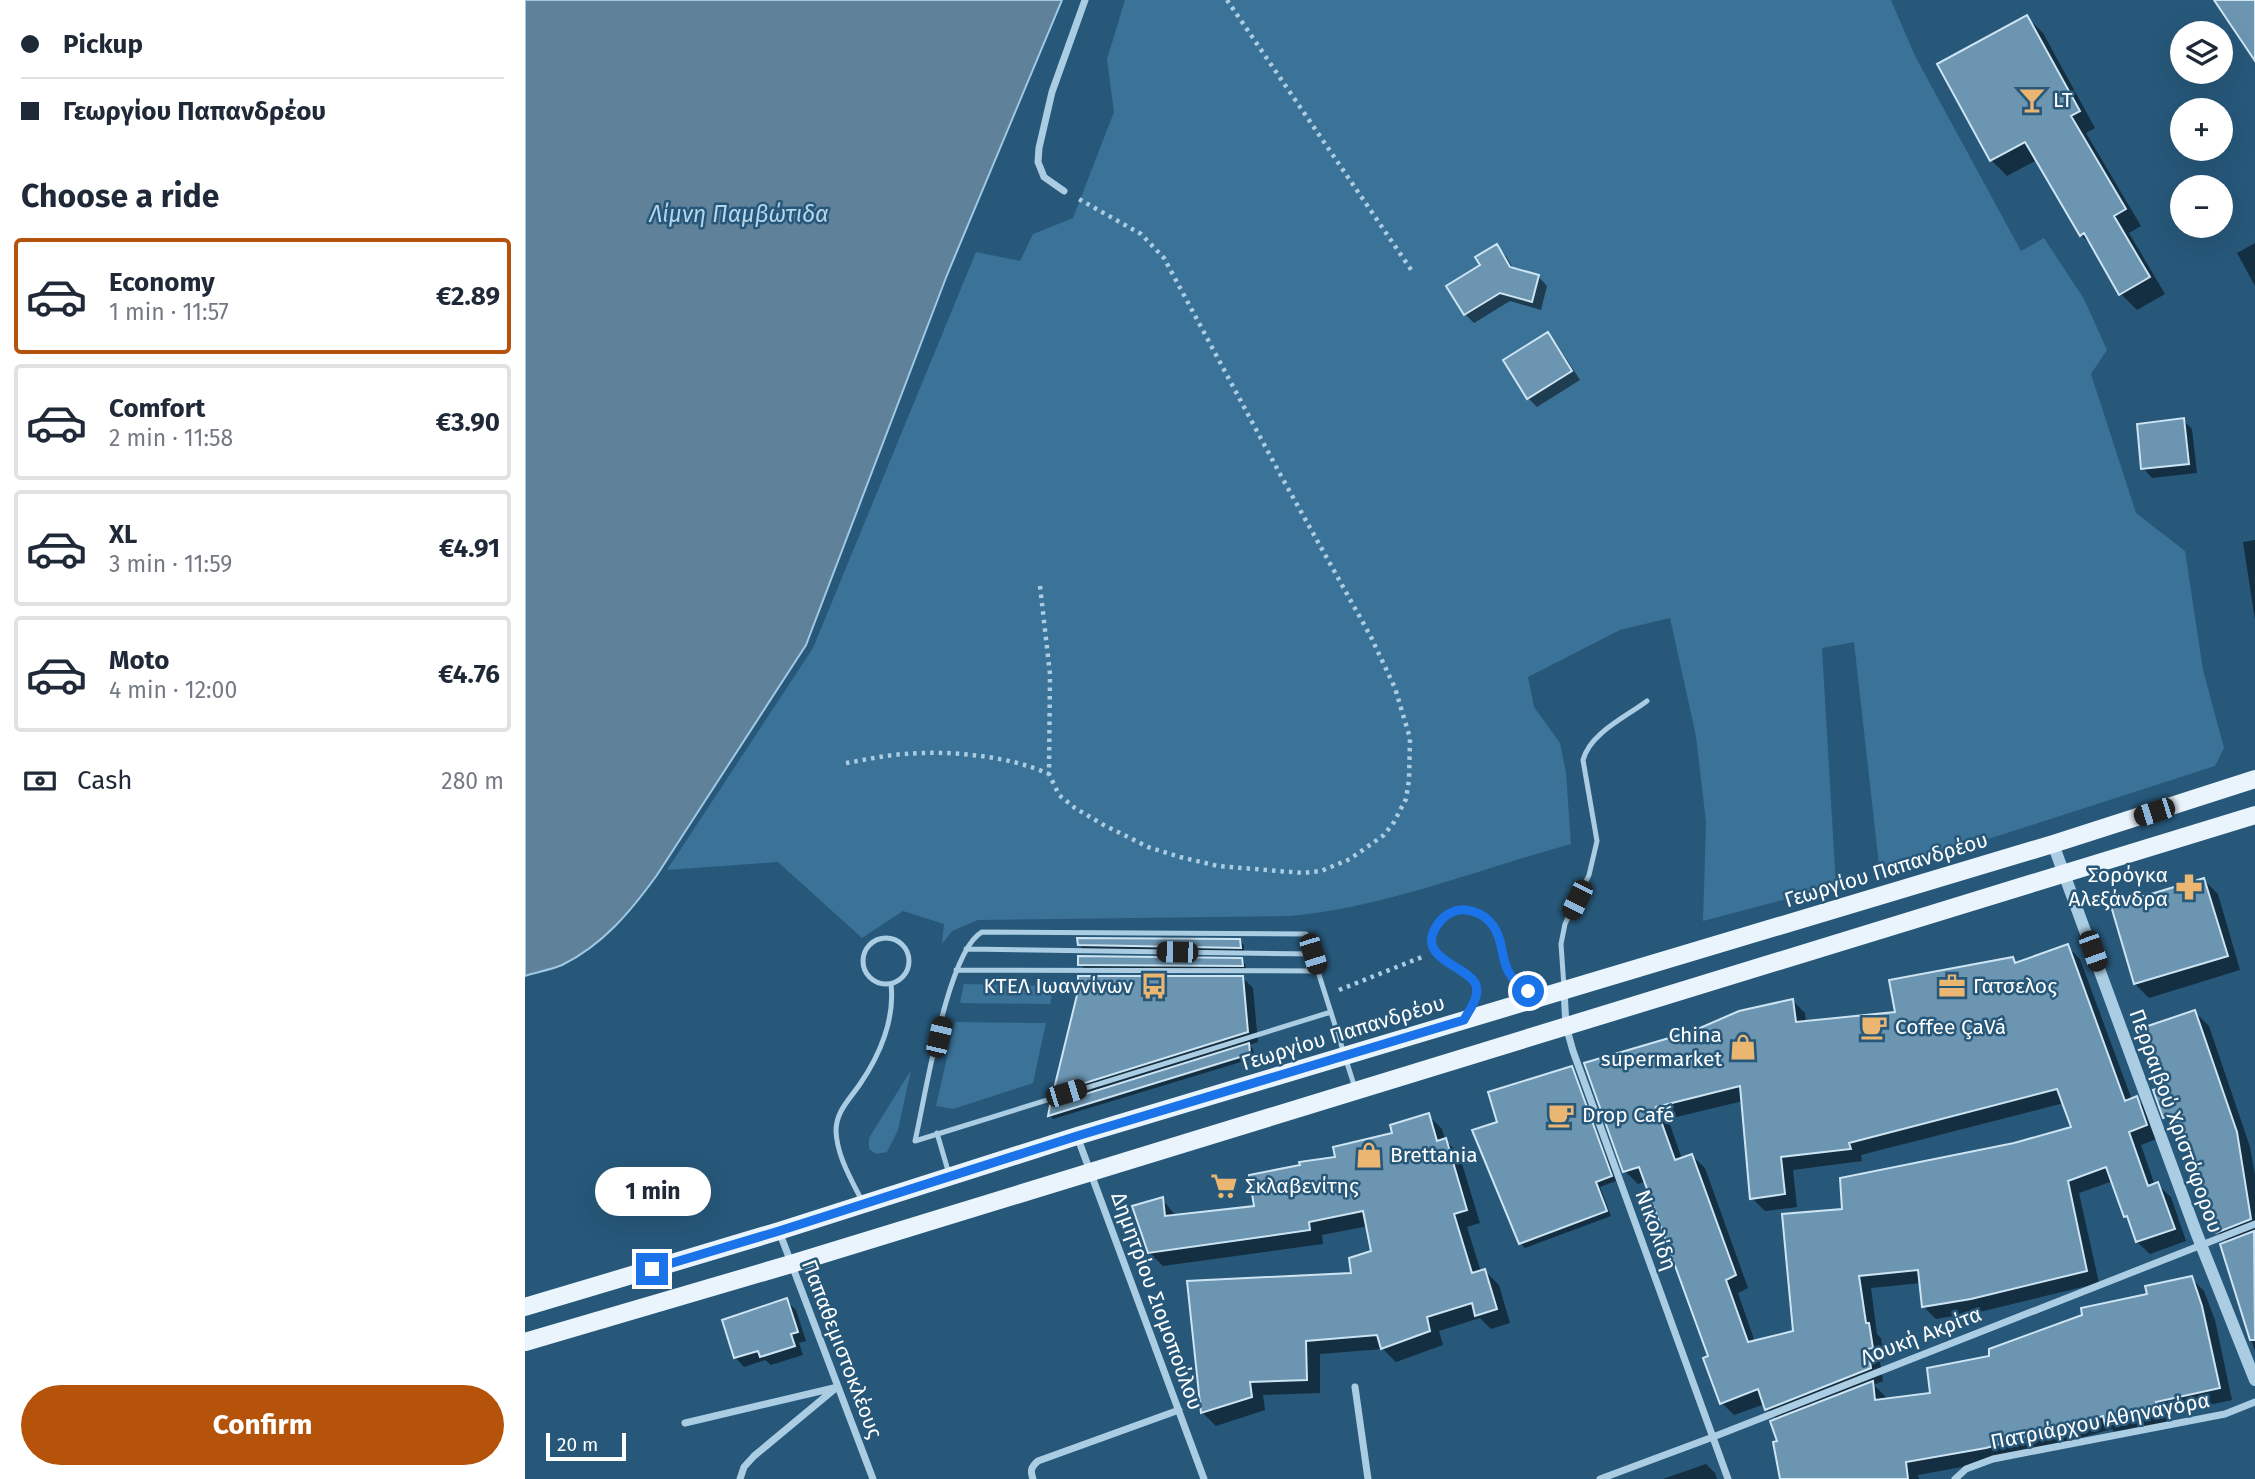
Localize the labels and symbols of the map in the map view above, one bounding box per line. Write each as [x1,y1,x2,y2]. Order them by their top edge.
bar icon: LT [2017,85,2047,115]
place label: LT [2053,87,2073,113]
water label: Λίμνη Παμβώτιδα [648,200,829,228]
car [2131,796,2178,828]
street label: Γεωργίου Παπανδρέου [1781,827,1991,913]
place label: Σορόγκα Αλεξάνδρα [2068,862,2168,912]
pharmacy icon: Σορόγκα Αλεξάνδρα [2174,872,2204,902]
car [1559,877,1596,923]
car [2076,928,2111,974]
car [1297,931,1330,977]
car [1156,941,1199,963]
bus stop icon: ΚΤΕΛ Ιωαννίνων [1139,971,1169,1001]
office icon: Γατσελος [1937,971,1967,1001]
place label: ΚΤΕΛ Ιωαννίνων [983,973,1133,999]
place label: Γατσελος [1973,973,2057,999]
route start [1512,975,1544,1007]
street label: Γεωργίου Παπανδρέου [1238,990,1448,1076]
street label: Περραιβού Χριστόφορου [2123,1005,2229,1237]
cafe icon: Coffee ÇaVá [1859,1012,1889,1042]
car [925,1014,954,1060]
place label: Coffee ÇaVá [1895,1014,2006,1040]
place label: China supermarket [1601,1022,1722,1072]
shop icon: China supermarket [1728,1032,1758,1062]
car [1043,1077,1090,1109]
cafe icon: Drop Café [1546,1100,1576,1130]
place label: Drop Café [1582,1102,1675,1128]
shop icon: Brettania [1354,1140,1384,1170]
place label: Brettania [1390,1142,1478,1168]
callout: 1 min [594,1168,710,1216]
supermarket icon: Σκλαβενίτης [1209,1171,1239,1201]
place label: Σκλαβενίτης [1245,1173,1359,1199]
street label: Νικολίδη [1629,1186,1683,1274]
street label: Δημητρίου Σιομοπούλου [1105,1188,1209,1414]
route end [636,1253,668,1285]
street label: Παπαθεμιστοκλέους [796,1256,888,1442]
street label: Λουκή Ακρίτα [1857,1301,1985,1371]
street label: Πατριάρχου Αθηναγόρα [1988,1387,2212,1455]
scale bar [546,1430,627,1462]

